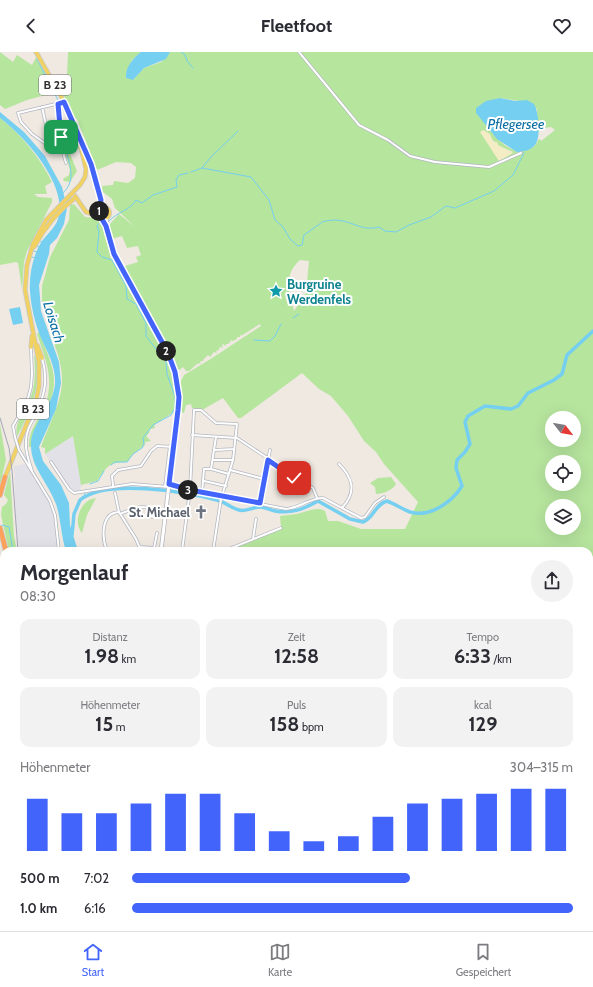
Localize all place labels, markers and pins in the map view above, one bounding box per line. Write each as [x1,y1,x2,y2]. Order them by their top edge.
pin [44,120,78,154]
pin: 1 [89,201,109,221]
place label: Burgruine Werdenfels [287,276,352,307]
place icon: Burgruine Werdenfels [268,283,284,299]
pin: 2 [156,341,176,361]
pin [277,461,311,495]
pin: 3 [178,480,198,500]
place label: St. Michael [129,504,191,520]
church icon: St. Michael [193,504,209,520]

